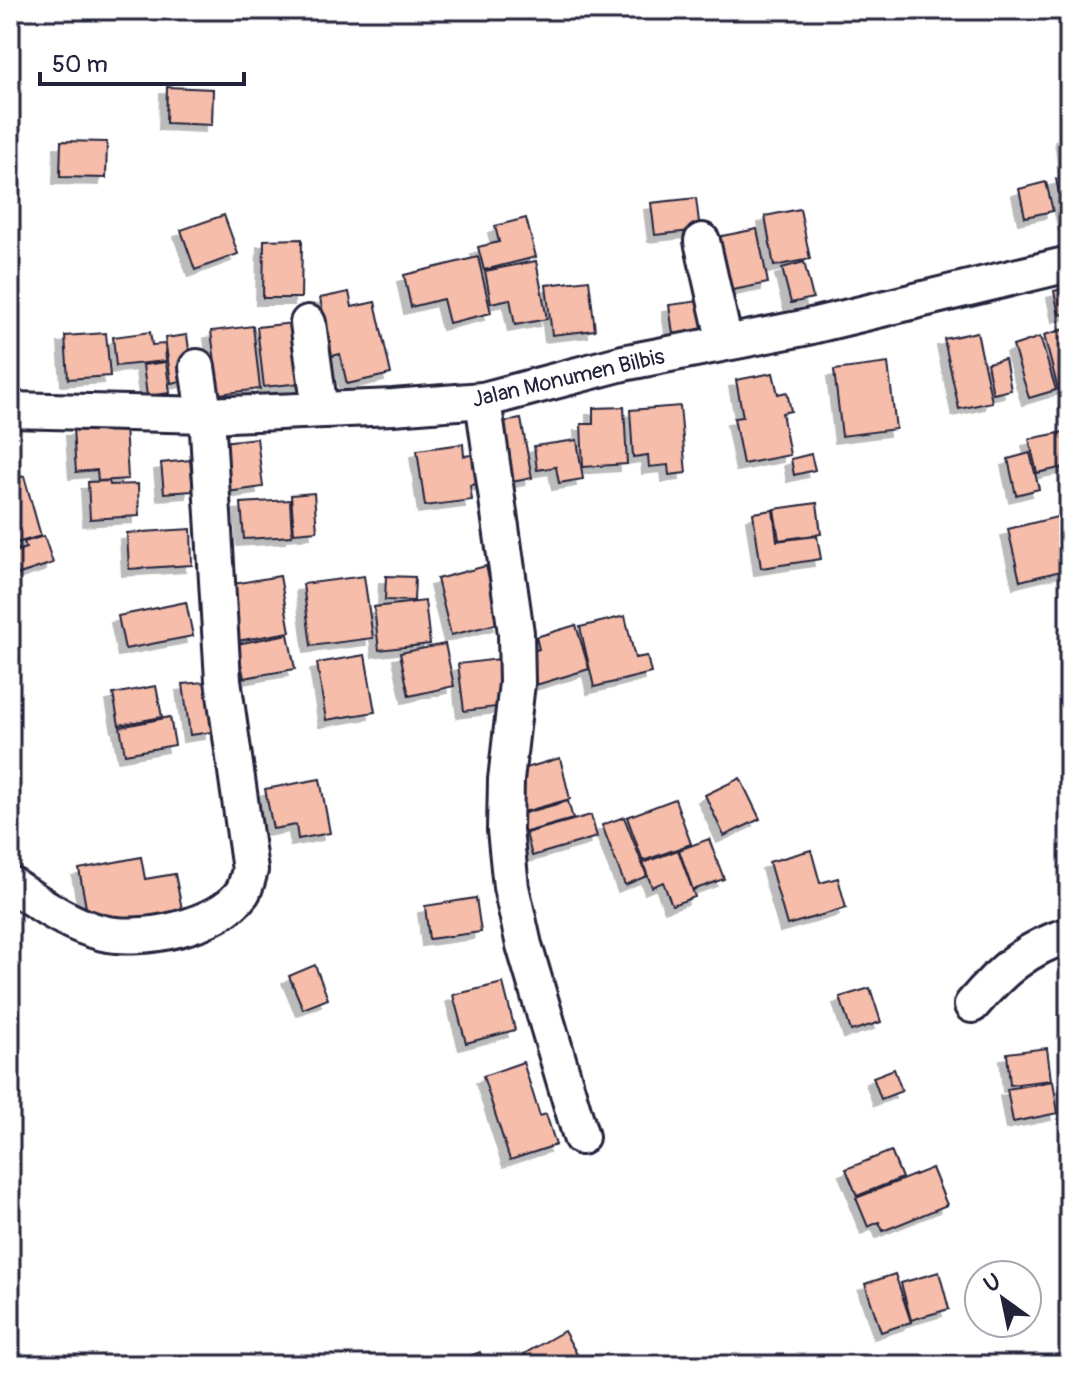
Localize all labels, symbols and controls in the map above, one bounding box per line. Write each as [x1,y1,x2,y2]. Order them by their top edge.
scale bar [40,36,244,86]
text: 50 m [52,50,108,79]
street label: Jalan Monumen Bilbis [469,342,667,414]
north arrow [963,1259,1043,1339]
text: U [979,1267,1006,1299]

